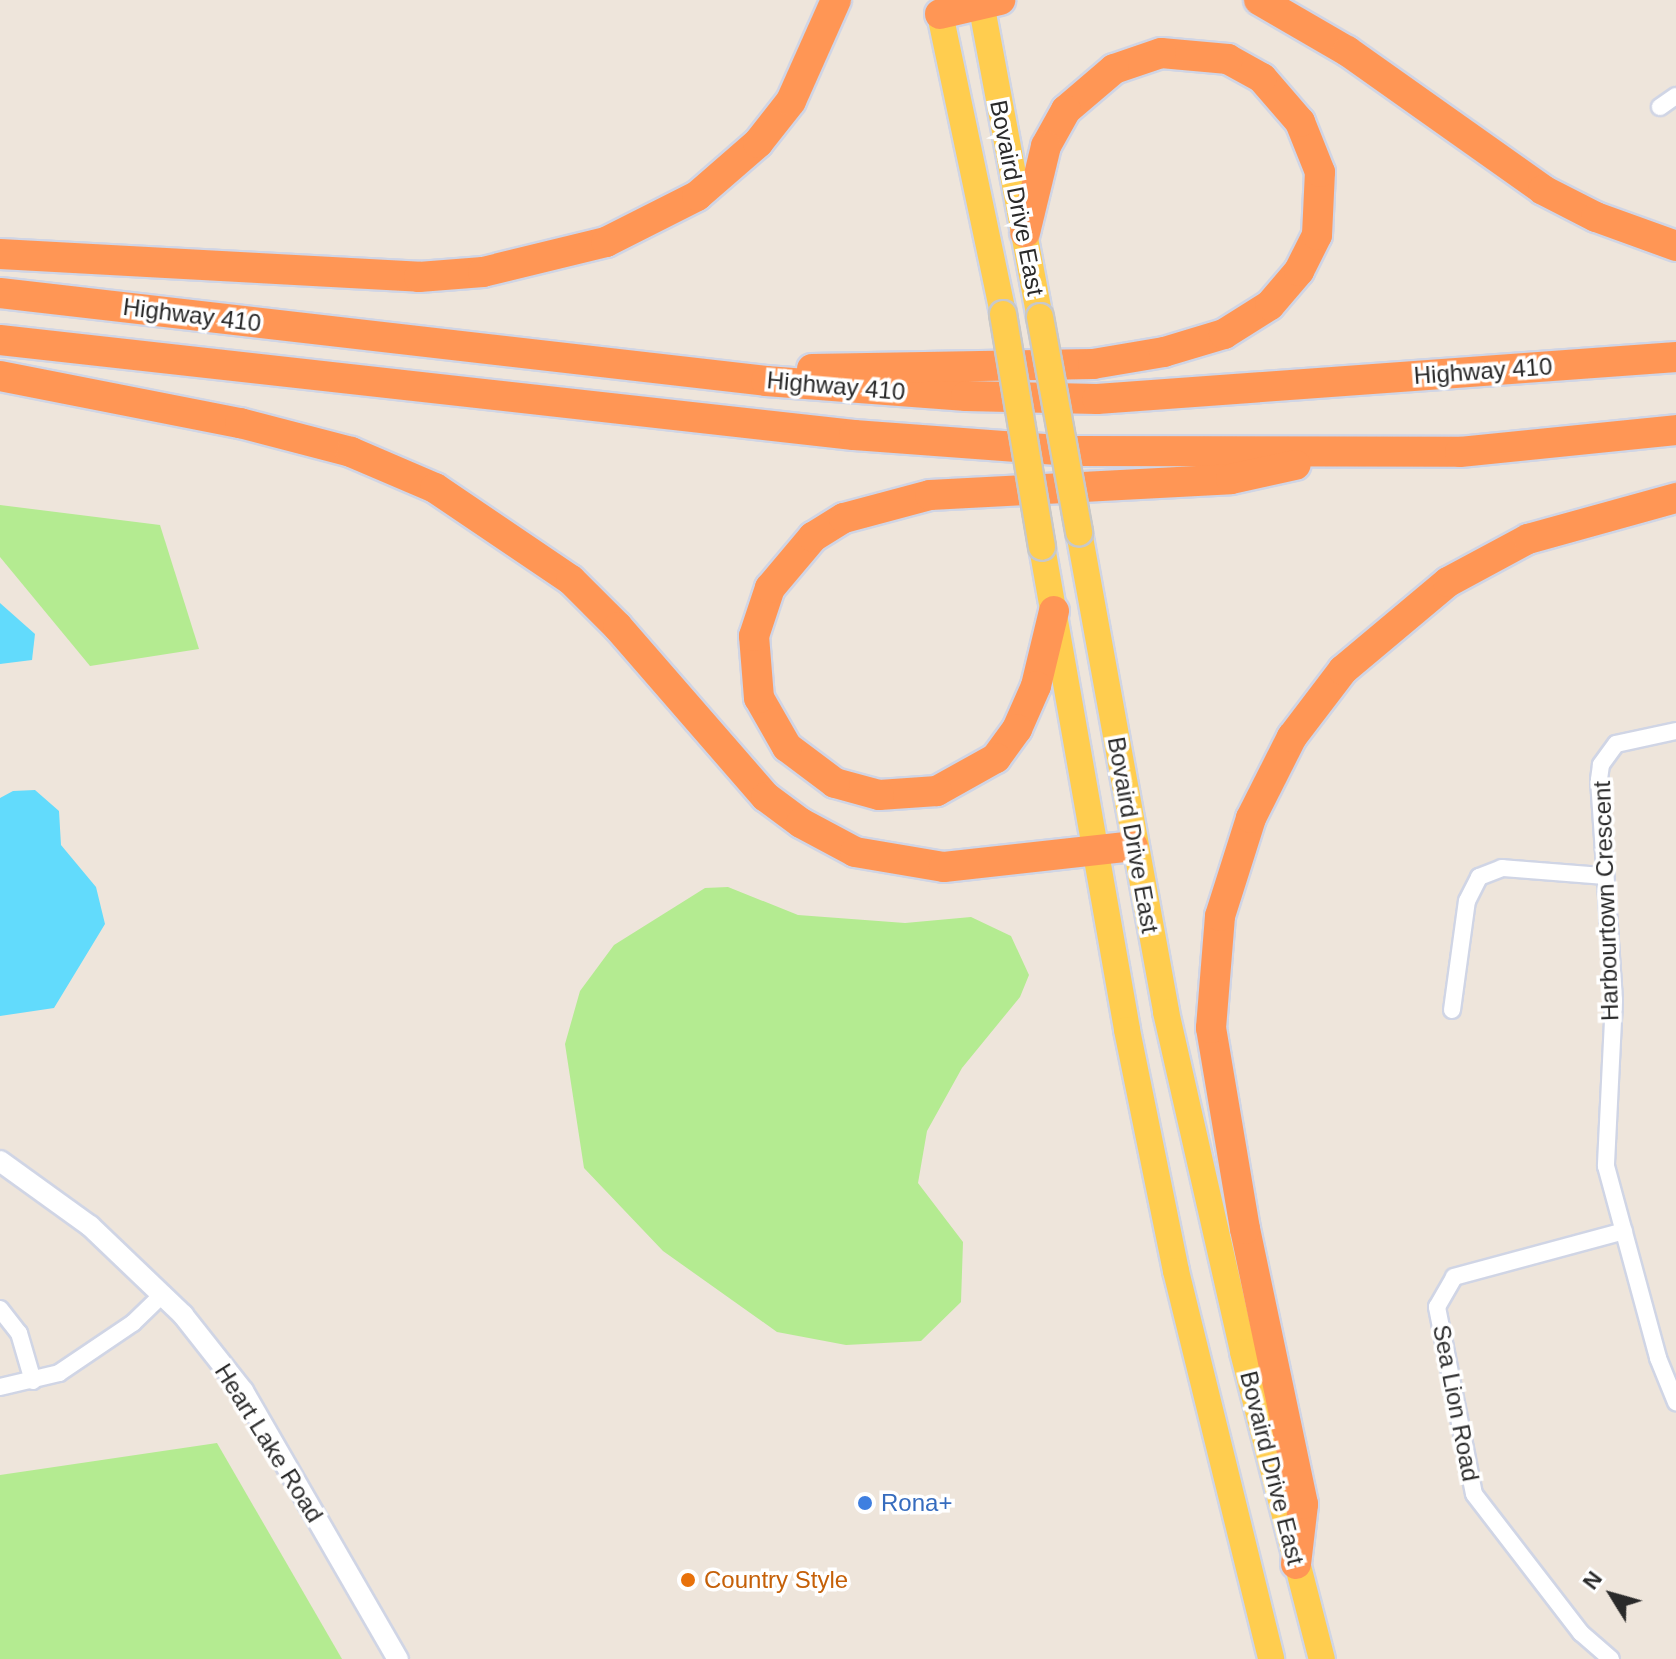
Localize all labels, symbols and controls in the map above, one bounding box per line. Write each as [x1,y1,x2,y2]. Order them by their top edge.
street label: Bovaird Drive East [984,98,1050,298]
street label: Highway 410 [121,292,263,338]
street label: Highway 410 [1413,352,1553,390]
street label: Highway 410 [766,366,906,406]
street label: Bovaird Drive East [1102,735,1164,935]
street label: Harbourtown Crescent [1587,781,1625,1021]
street label: Sea Lion Road [1427,1322,1485,1484]
street label: Heart Lake Road [209,1358,329,1528]
street label: Bovaird Drive East [1234,1368,1310,1568]
place label: Rona+ [881,1489,952,1517]
marker: Rona+ [856,1494,874,1512]
north arrow [1572,1555,1652,1635]
place label: Country Style [704,1566,848,1594]
text: N [1578,1566,1607,1594]
marker: Country Style [679,1571,697,1589]

